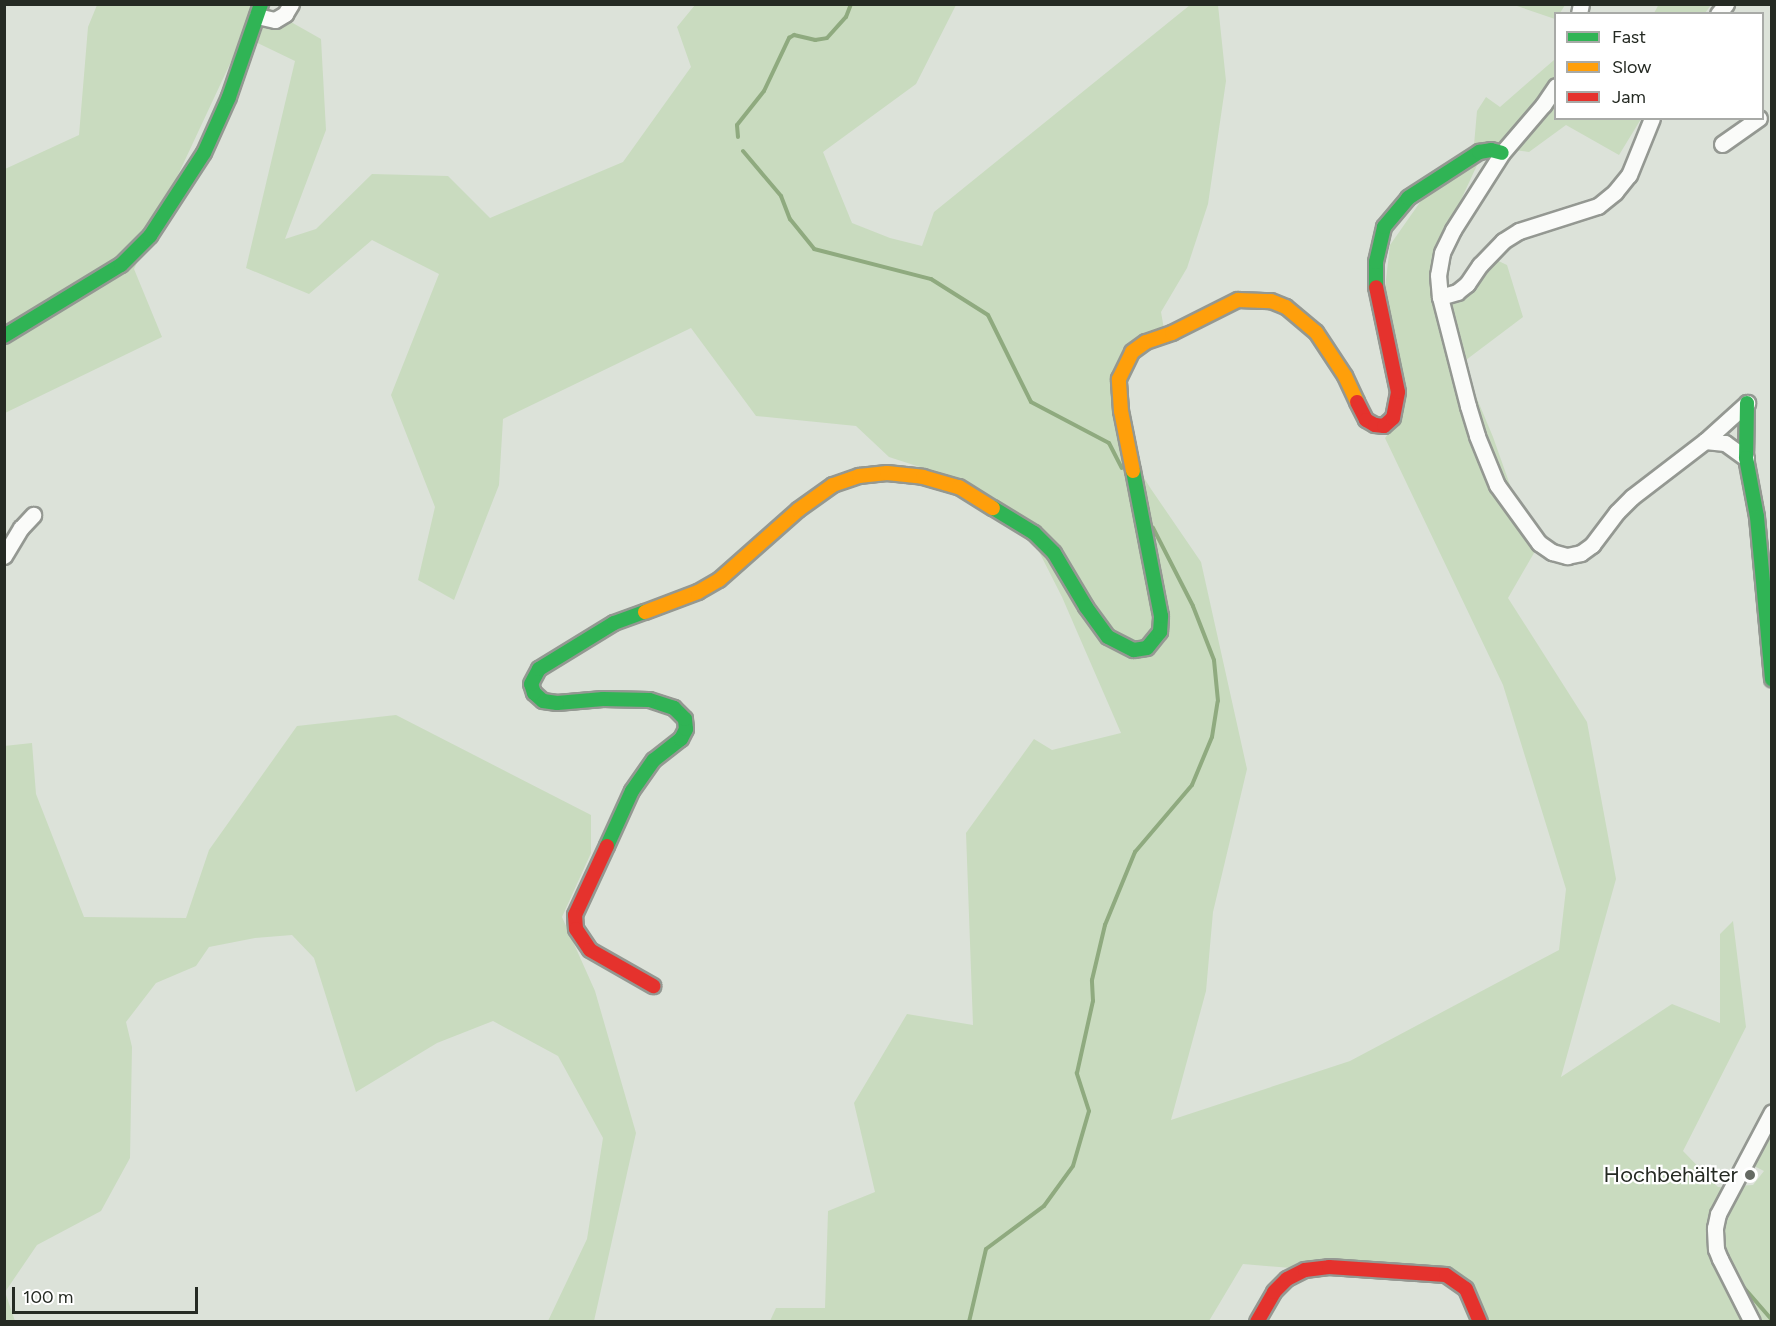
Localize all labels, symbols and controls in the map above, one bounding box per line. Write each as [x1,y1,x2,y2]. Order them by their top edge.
legend [1554,12,1764,120]
text: Fast [1612,26,1646,48]
text: Slow [1612,56,1651,78]
text: Jam [1612,86,1646,108]
place label: Hochbehälter [1604,1162,1738,1188]
marker: Hochbehälter [1743,1168,1757,1182]
scale bar [15,1275,201,1313]
text: 100 m [23,1286,73,1308]

